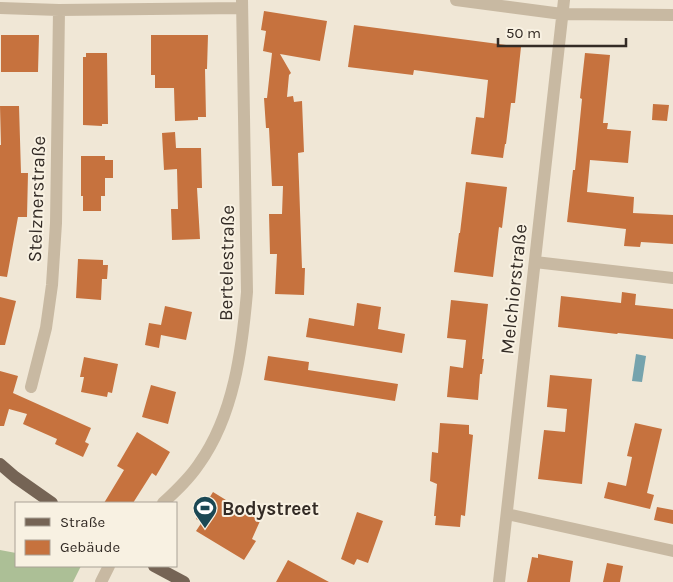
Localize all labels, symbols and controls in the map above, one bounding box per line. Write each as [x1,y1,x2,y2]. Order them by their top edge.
scale bar [498,15,626,47]
text: 50 m [506,24,541,42]
street label: Stelznerstraße [24,135,50,263]
street label: Bertelestraße [215,205,239,321]
street label: Melchiorstraße [496,223,532,356]
sports icon: Bodystreet [192,495,218,529]
place label: Bodystreet [222,498,319,520]
legend [15,502,178,567]
text: Straße [60,513,105,531]
text: Gebäude [60,538,120,556]

